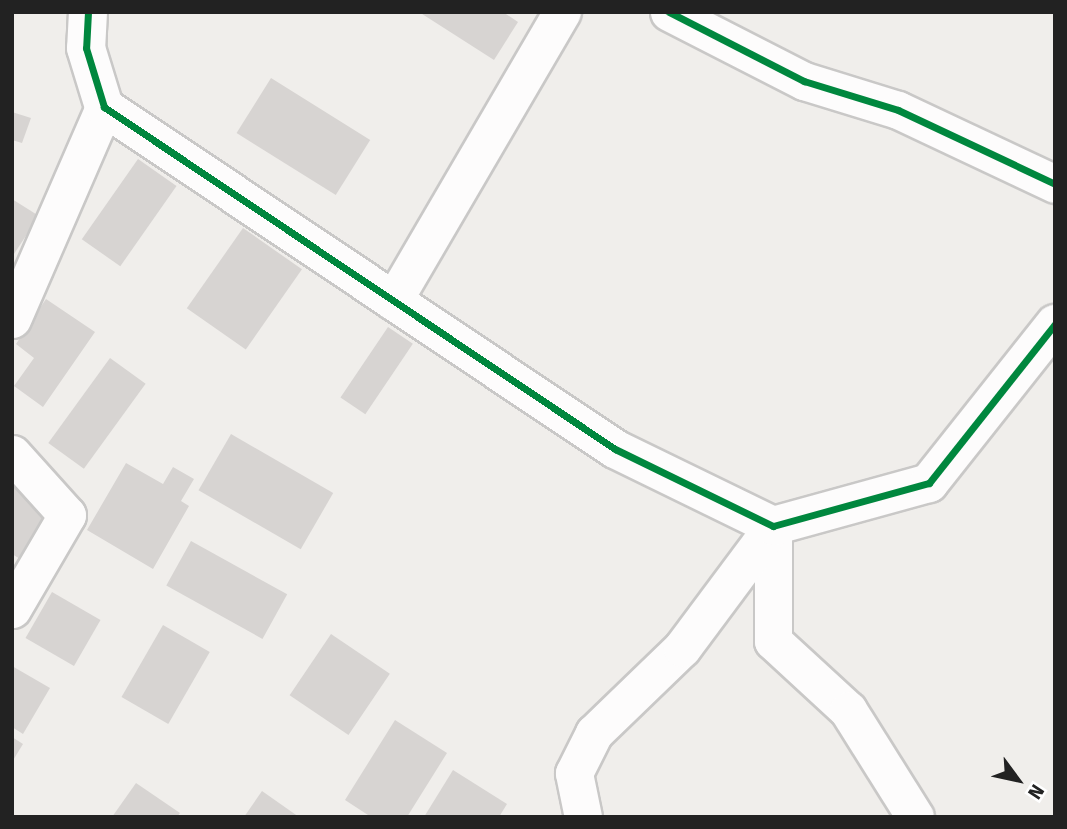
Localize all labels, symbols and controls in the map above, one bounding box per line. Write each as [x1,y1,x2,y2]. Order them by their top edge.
north arrow [983,745,1053,815]
text: N [1023,780,1049,803]

